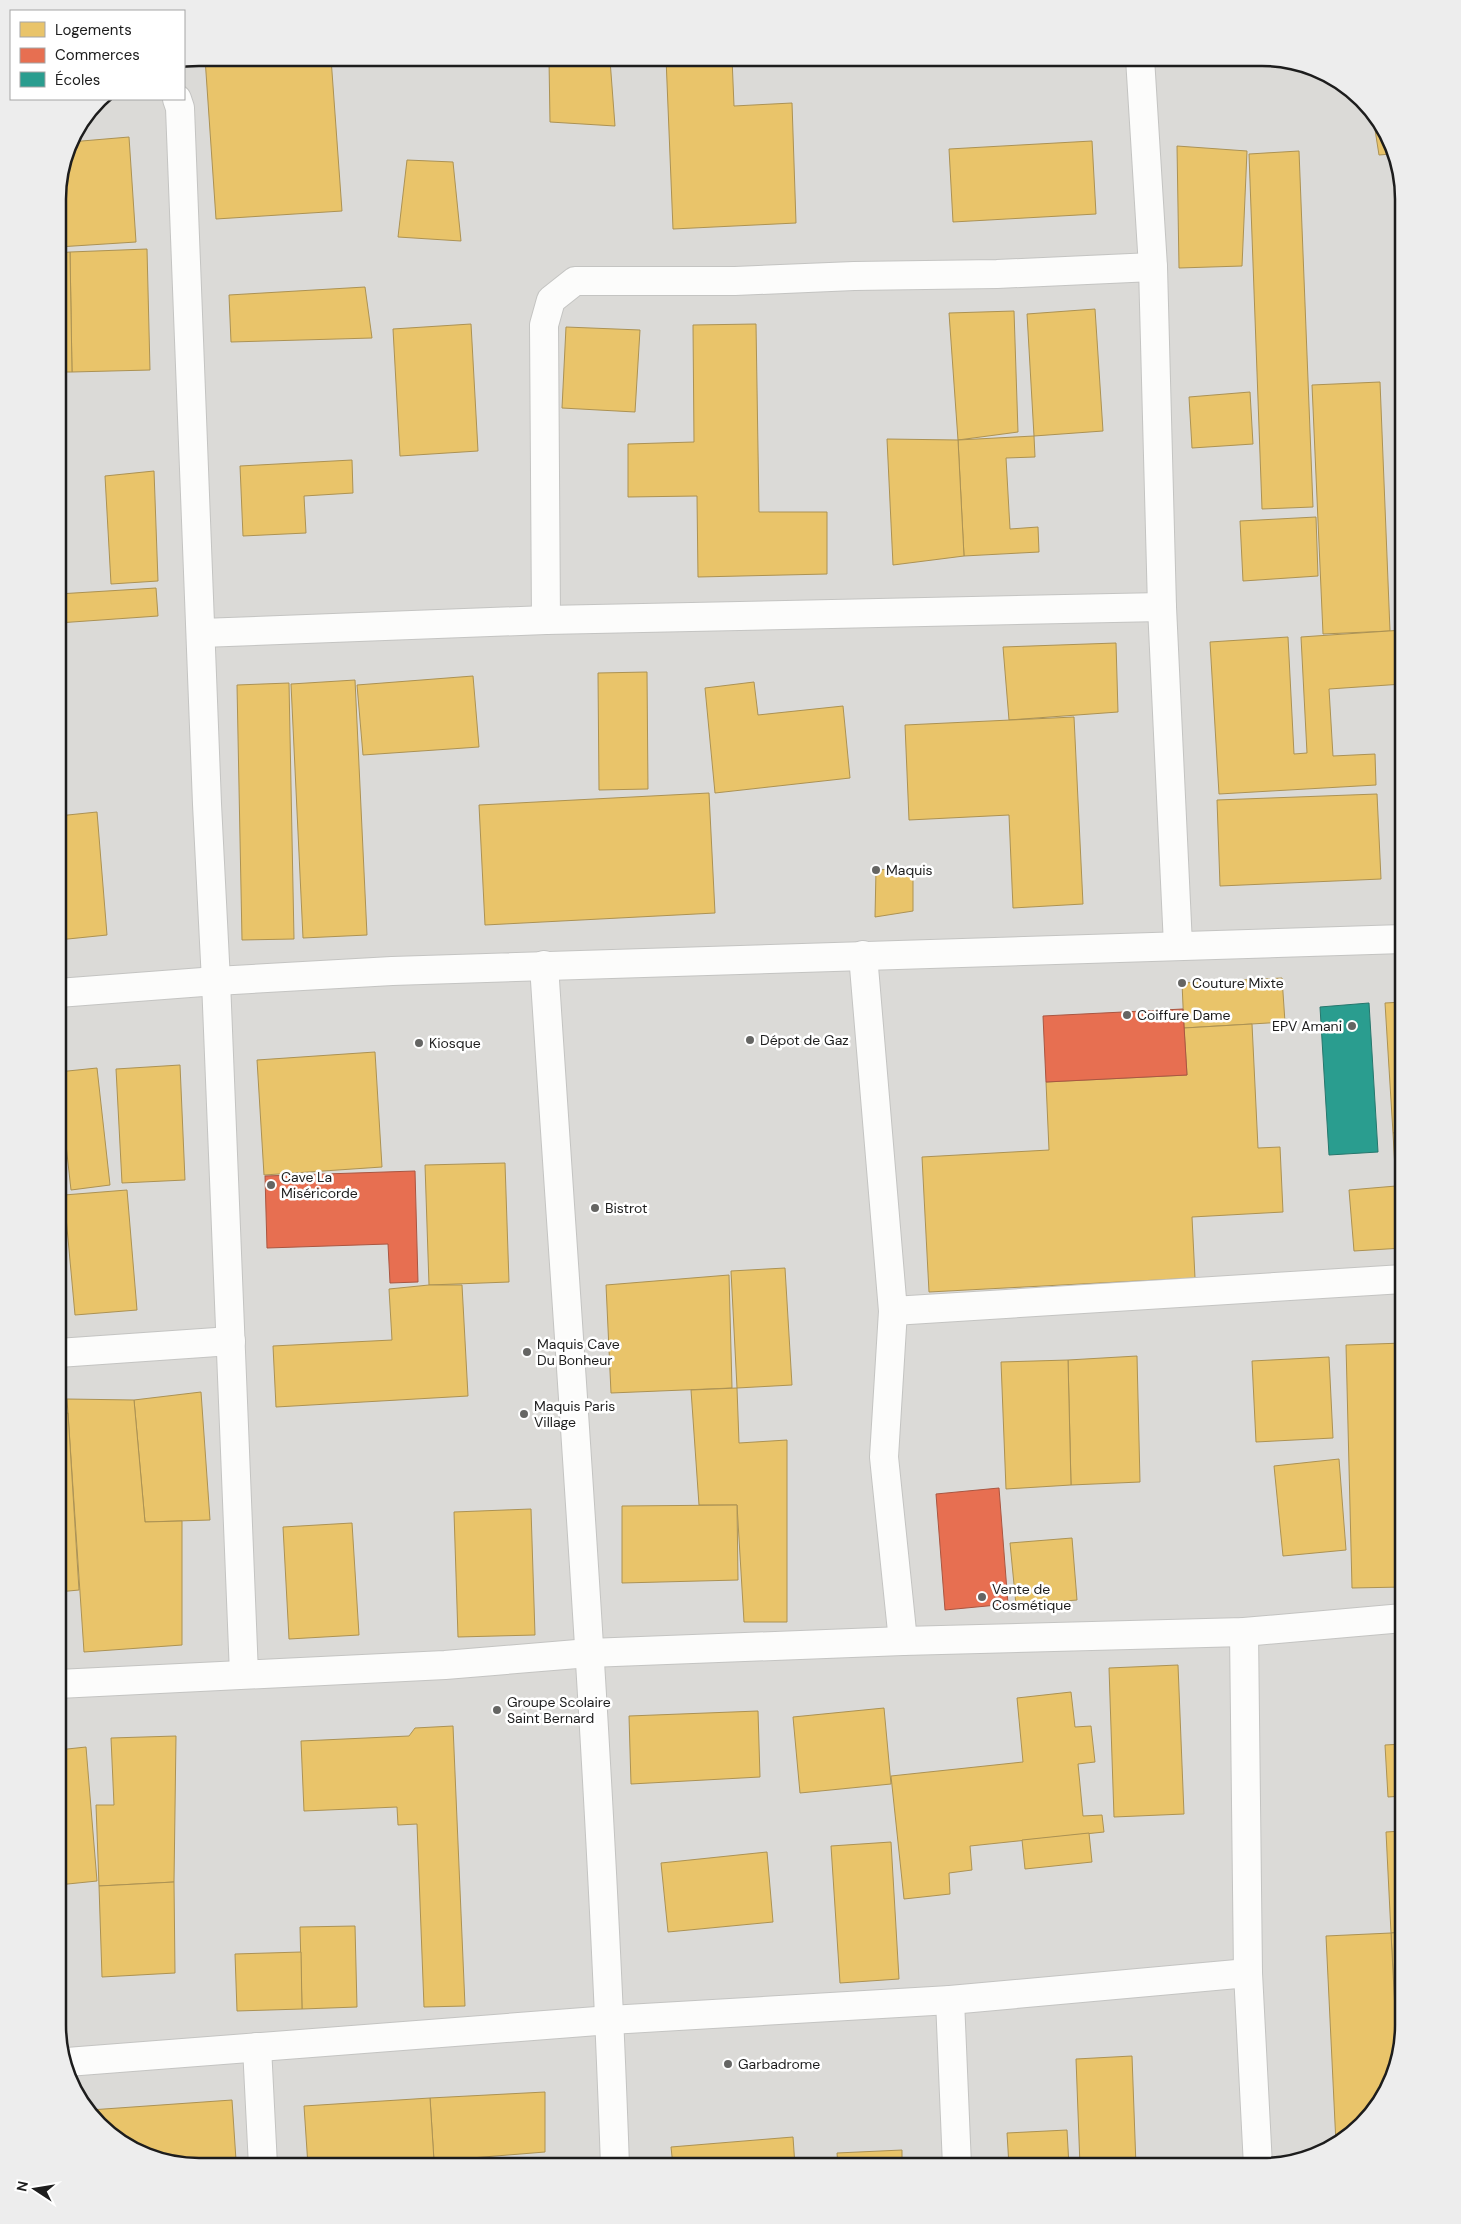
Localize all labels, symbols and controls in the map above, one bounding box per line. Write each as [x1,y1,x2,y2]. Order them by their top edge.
legend [10,10,185,100]
text: Logements [55,20,132,40]
text: Commerces [55,45,140,65]
text: Écoles [55,70,100,90]
place label: Maquis [886,861,933,879]
marker: Maquis [870,864,882,876]
place label: Couture Mixte [1192,974,1284,992]
marker: Couture Mixte [1176,977,1188,989]
place label: Coiffure Dame [1137,1006,1231,1024]
marker: Coiffure Dame [1121,1009,1133,1021]
place label: EPV Amani [1272,1017,1342,1035]
marker: EPV Amani [1346,1020,1358,1032]
place label: Dépot de Gaz [760,1031,849,1049]
place label: Kiosque [429,1034,481,1052]
marker: Dépot de Gaz [744,1034,756,1046]
marker: Kiosque [413,1037,425,1049]
place label: Cave La Miséricorde [281,1168,358,1202]
marker: Cave La Miséricorde [265,1179,277,1191]
place label: Bistrot [605,1199,647,1217]
marker: Bistrot [589,1202,601,1214]
place label: Maquis Cave Du Bonheur [537,1335,620,1369]
marker: Maquis Cave Du Bonheur [521,1346,533,1358]
place label: Maquis Paris Village [534,1397,615,1431]
marker: Maquis Paris Village [518,1408,530,1420]
place label: Vente de Cosmétique [992,1580,1071,1614]
marker: Vente de Cosmétique [976,1591,988,1603]
place label: Groupe Scolaire Saint Bernard [507,1693,611,1727]
marker: Groupe Scolaire Saint Bernard [491,1704,503,1716]
place label: Garbadrome [738,2055,820,2073]
marker: Garbadrome [722,2058,734,2070]
north arrow [10,2164,60,2214]
text: N [12,2179,32,2193]

